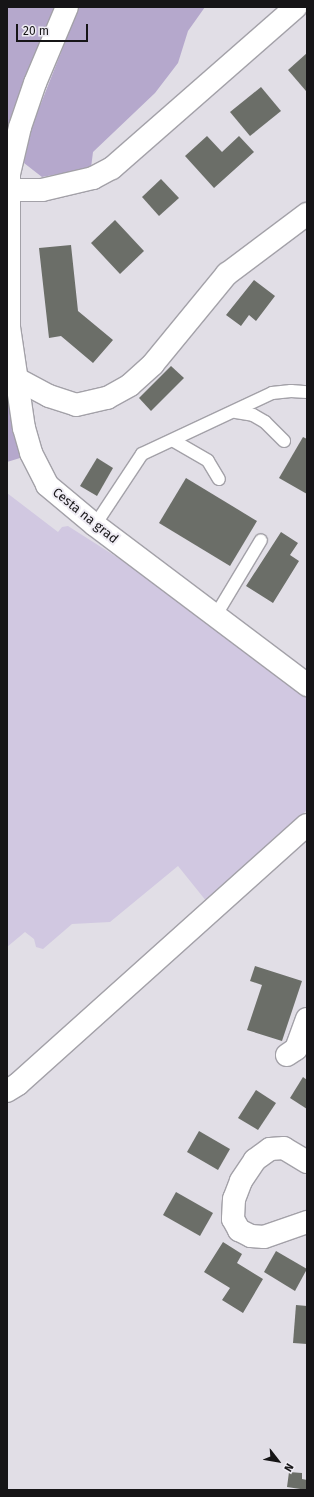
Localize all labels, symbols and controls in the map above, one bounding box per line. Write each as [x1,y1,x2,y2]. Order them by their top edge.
scale bar [18,16,90,42]
text: 20 m [23,24,49,38]
street label: Cesta na grad [49,485,121,547]
north arrow [258,1441,298,1481]
text: N [281,1461,296,1474]

